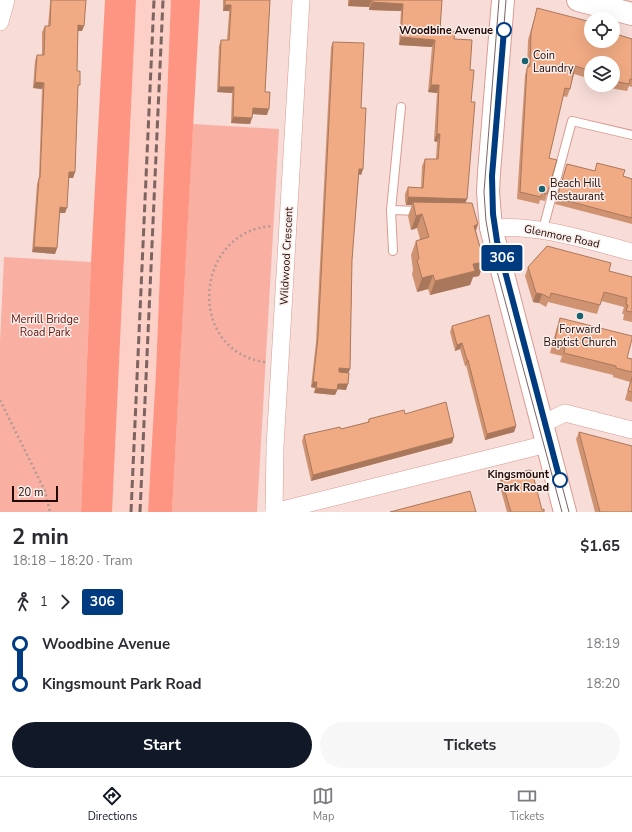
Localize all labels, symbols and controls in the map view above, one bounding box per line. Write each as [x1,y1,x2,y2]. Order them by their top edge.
map controls [584,12,620,92]
button: locate [584,12,620,48]
marker: Woodbine Avenue [496,22,512,38]
place label: Woodbine Avenue [399,23,493,38]
place label: Coin Laundry [533,48,574,76]
marker: Coin Laundry [520,56,530,66]
button: layers [584,56,620,92]
place label: Beach Hill Restaurant [550,176,604,204]
marker: Beach Hill Restaurant [537,184,547,194]
street label: Wildwood Crescent [276,206,297,305]
street label: Glenmore Road [523,221,601,252]
line badge: 306 [479,245,525,271]
text: 306 [489,248,515,267]
marker: Forward Baptist Church [575,311,585,321]
park label: Merrill Bridge Road Park [11,312,79,340]
place label: Forward Baptist Church [544,322,616,350]
place label: Kingsmount Park Road [487,467,550,495]
marker: Kingsmount Park Road [552,472,568,488]
scale bar [12,484,58,503]
text: 20 m [18,485,43,500]
text: 2 min [12,522,69,552]
text: $1.65 [580,536,620,556]
text: 18:18 – 18:20 · Tram [12,552,133,570]
icon: walk [12,591,34,613]
icon: forward [54,591,76,613]
text: 306 [90,592,115,611]
text: 1 [40,593,48,611]
text: Woodbine Avenue [42,634,170,654]
text: 18:19 [586,635,620,653]
text: Kingsmount Park Road [42,674,202,694]
text: 18:20 [586,675,620,693]
button: Start [12,722,312,768]
button: Tickets [320,722,620,768]
tab: Directions [88,785,137,824]
tab: Map [312,785,334,824]
tab: Tickets [510,785,544,824]

